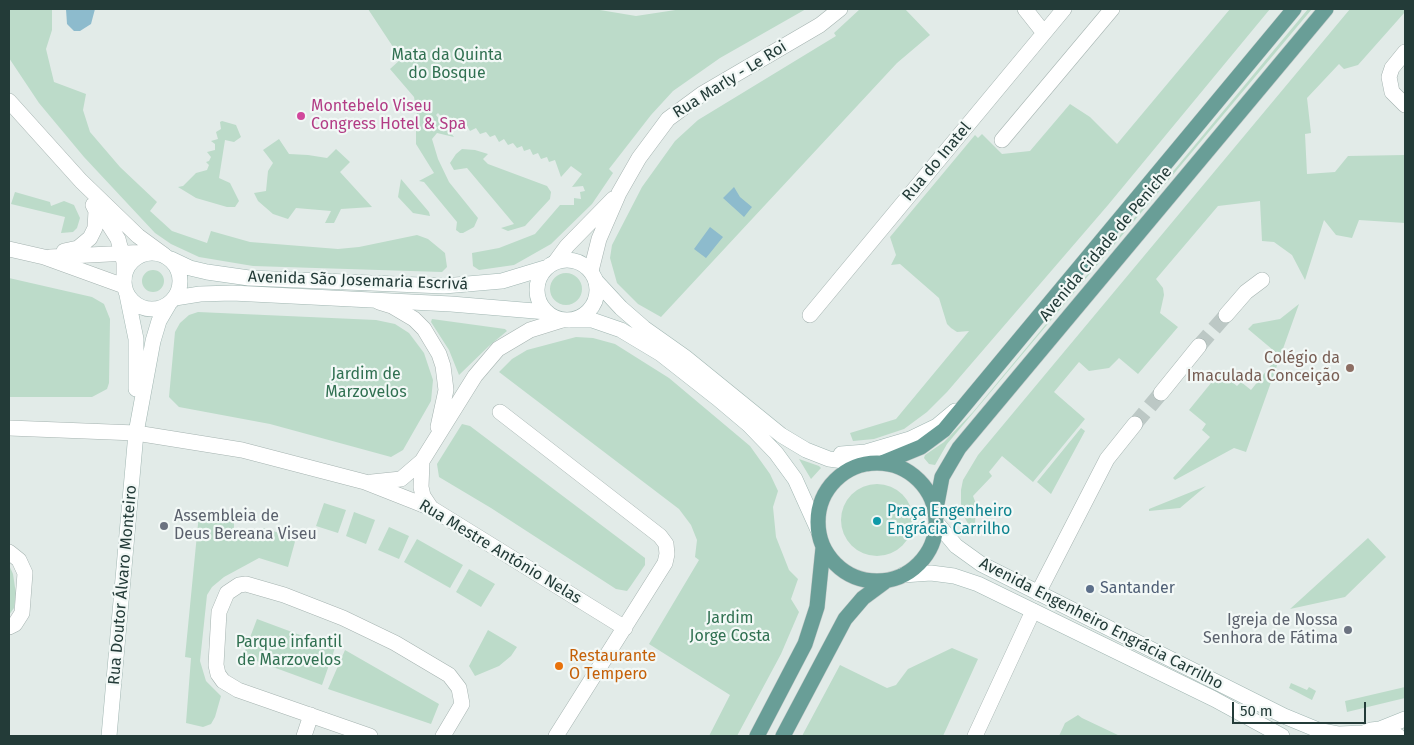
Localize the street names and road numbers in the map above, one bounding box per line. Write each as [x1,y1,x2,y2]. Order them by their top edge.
street label: Rua Marly - Le Roi [670,37,790,123]
street label: Rua do Inatel [899,119,975,205]
street label: Avenida Cidade de Peniche [1036,163,1176,325]
street label: Avenida São Josemaria Escrivá [248,268,468,294]
street label: Rua Doutor Álvaro Monteiro [105,484,141,686]
street label: Rua Mestre António Nelas [415,496,585,608]
street label: Avenida Engenheiro Engrácia Carrilho [976,554,1226,694]

